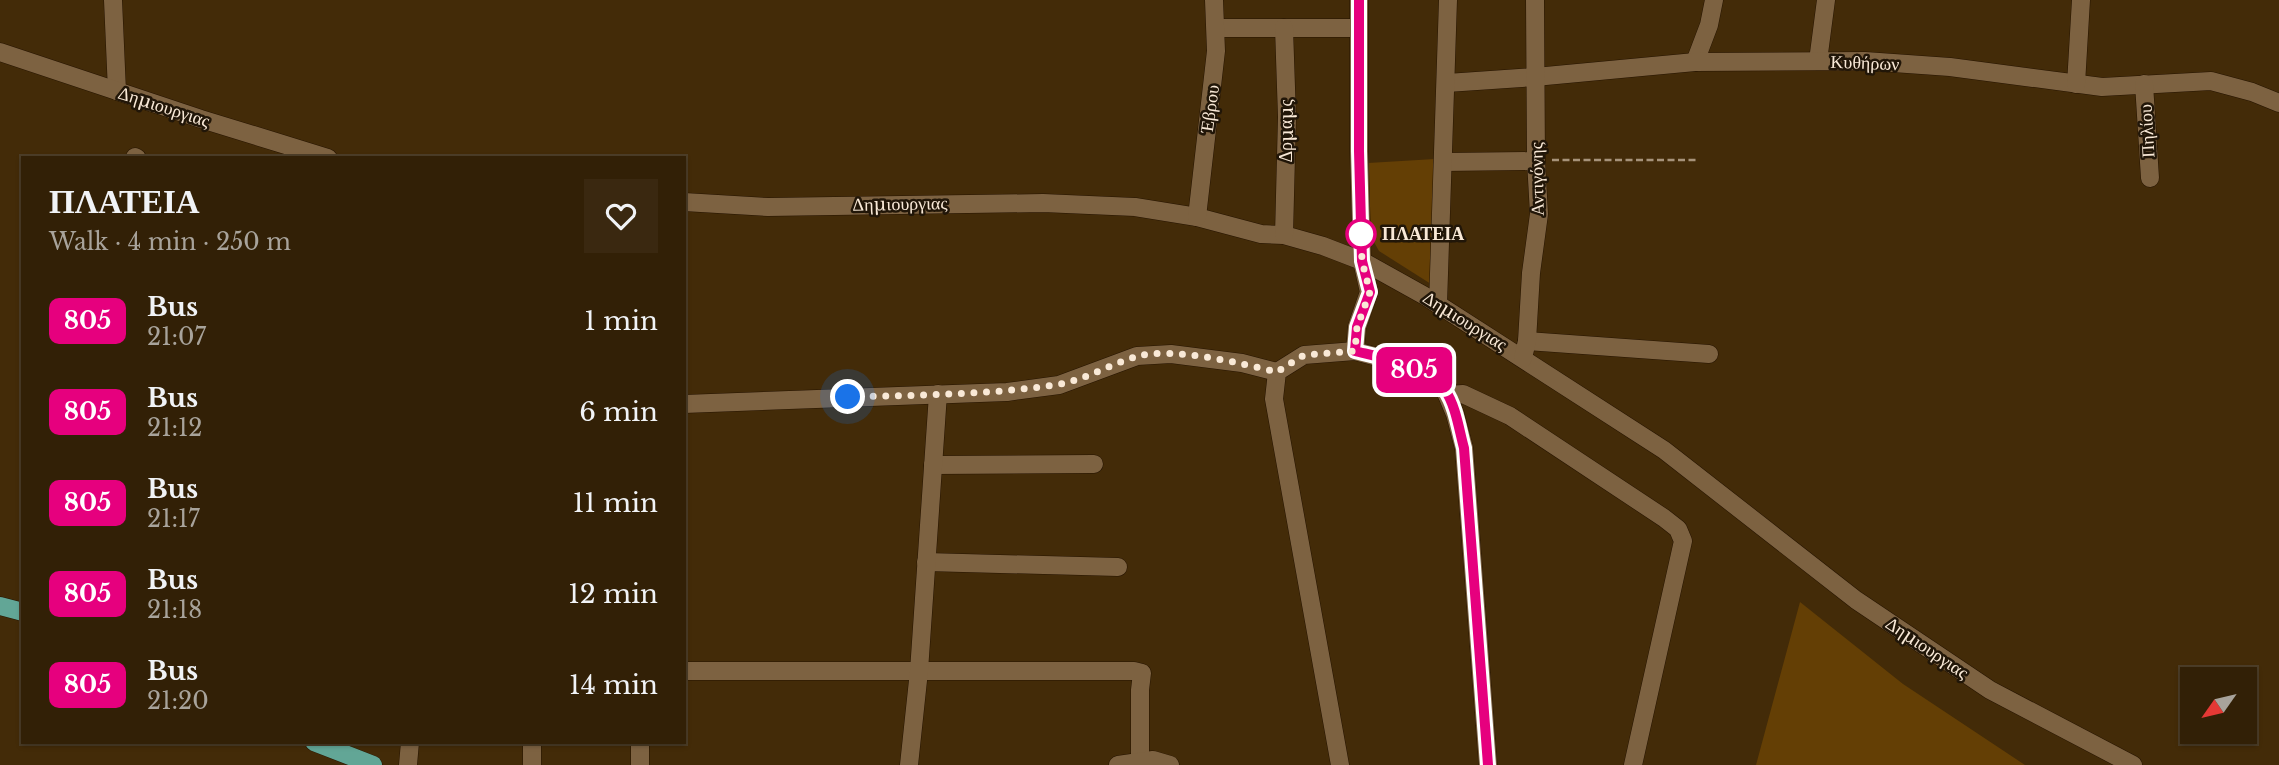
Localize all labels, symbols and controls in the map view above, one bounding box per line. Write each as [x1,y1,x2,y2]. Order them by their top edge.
street label: Κυθήρων [1830,51,1900,75]
street label: Δημιουργιας [115,82,213,132]
street label: Έβρου [1196,83,1224,136]
street label: Δρμαμς [1275,99,1297,163]
street label: Πηλίου [2135,103,2159,158]
street label: Αντιγόνης [1525,142,1549,216]
button: heart [584,179,658,253]
text: ΠΛΑΤΕΙΑ [49,181,200,222]
street label: Δημιουργιας [852,192,948,216]
marker: ΠΛΑΤΕΙΑ [1346,219,1376,249]
place label: ΠΛΑΤΕΙΑ [1382,223,1464,245]
text: Walk · 4 min · 250 m [49,228,291,256]
street label: Δημιουργιας [1419,286,1511,356]
text: Bus [147,291,198,323]
text: 1 min [584,305,658,337]
text: 805 [64,306,111,335]
text: 21:07 [147,323,206,351]
line badge: 805 [1374,347,1454,393]
text: 805 [1390,355,1438,384]
your location [830,379,865,414]
text: Bus [147,382,198,414]
text: 6 min [579,396,658,428]
text: 805 [64,397,111,426]
text: 21:12 [147,414,202,442]
text: Bus [147,473,198,505]
text: 11 min [573,487,658,519]
text: 805 [64,488,111,517]
text: 21:17 [147,505,200,533]
text: Bus [147,564,198,596]
text: 12 min [568,578,658,610]
text: 805 [64,579,111,608]
text: 21:18 [147,596,202,624]
street label: Δημιουργιας [1881,612,1973,684]
text: Bus [147,655,198,687]
north arrow [2180,667,2258,744]
map controls [2180,667,2257,744]
text: 14 min [569,669,658,701]
text: 805 [64,670,111,699]
text: 21:20 [147,687,209,715]

